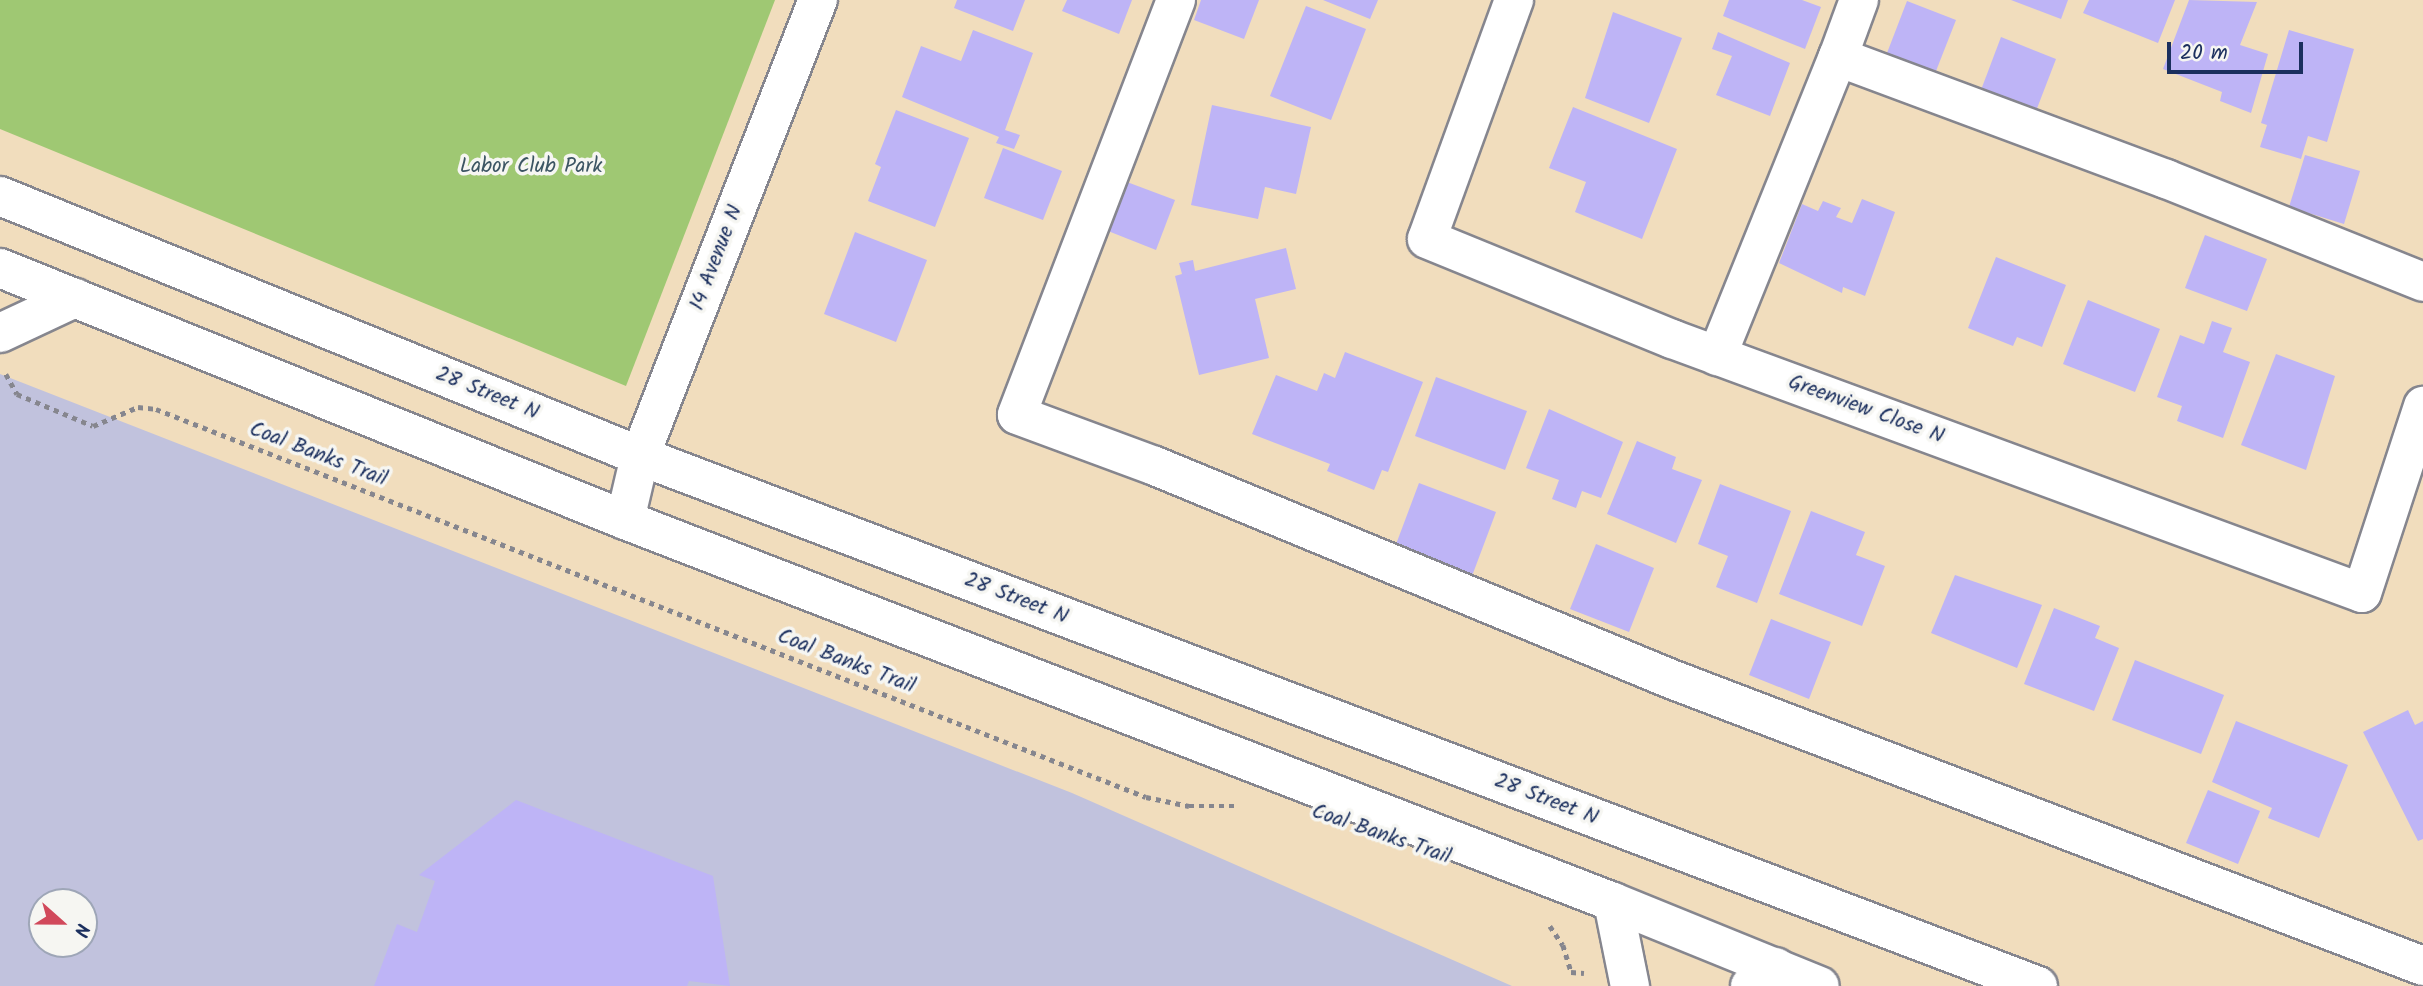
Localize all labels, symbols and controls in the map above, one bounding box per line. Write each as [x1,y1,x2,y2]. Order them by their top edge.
scale bar [2171,28,2308,72]
text: 20 m [2180,37,2228,70]
park label: Labor Club Park [460,154,602,180]
street label: 14 Avenue N [685,202,749,314]
street label: 28 Street N [432,362,542,426]
street label: Greenview Close N [1785,370,1947,450]
street label: Coal Banks Trail [246,417,390,493]
street label: 28 Street N [961,568,1071,630]
street label: Coal Banks Trail [774,624,918,700]
street label: 28 Street N [1491,769,1601,831]
street label: Coal Banks Trail [1308,799,1454,871]
north arrow [28,888,98,958]
text: N [65,919,97,941]

